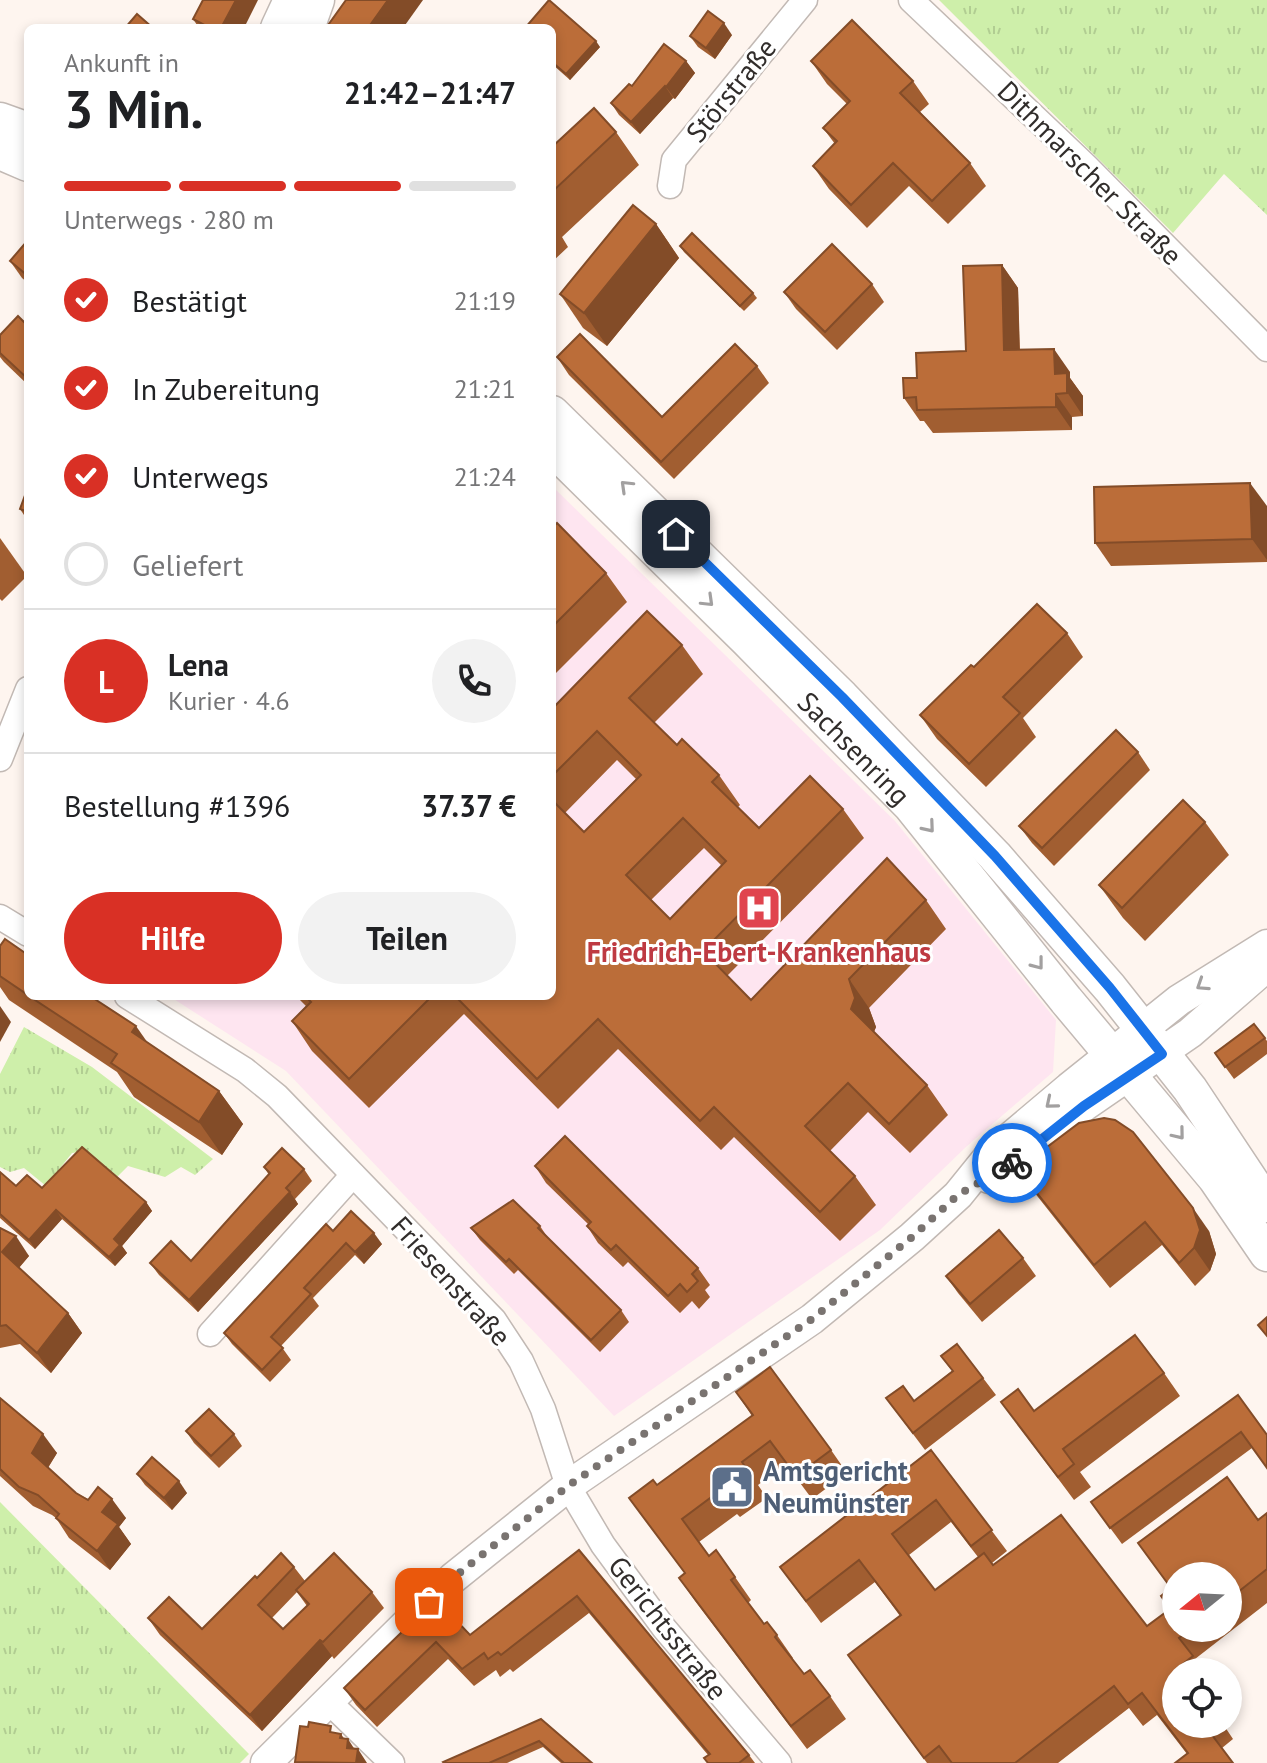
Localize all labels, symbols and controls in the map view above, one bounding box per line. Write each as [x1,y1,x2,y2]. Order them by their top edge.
street label: Störstraße [677,30,784,150]
text: Ankunft in [64,46,179,79]
street label: Dithmarscher Straße [990,72,1191,273]
text: 21:42–21:47 [344,73,516,112]
text: 3 Min. [64,75,203,142]
text: Unterwegs · 280 m [64,203,274,236]
icon: check [64,278,108,322]
text: Bestätigt [132,281,247,320]
text: 21:19 [454,284,516,317]
icon: check [64,366,108,410]
text: In Zubereitung [132,369,320,408]
text: 21:21 [454,372,516,405]
icon: check [64,454,108,498]
text: Unterwegs [132,457,269,496]
text: 21:24 [454,460,516,493]
one-way arrow [621,481,635,495]
pin [642,500,710,568]
icon: home [654,512,698,556]
text: Geliefert [132,545,243,584]
one-way arrow [699,592,713,606]
button: phone [432,639,516,723]
text: Lena [168,645,229,684]
text: L [98,662,114,701]
street label: Sachsenring [790,683,919,813]
text: Kurier · 4.6 [168,684,290,717]
text: Bestellung #1396 [64,786,290,825]
text: 37.37 € [421,786,516,825]
one-way arrow [919,818,933,832]
hospital icon: Friedrich-Ebert-Krankenhaus [735,884,783,932]
button: Hilfe [64,892,282,984]
button: Teilen [298,892,516,984]
place label: Friedrich-Ebert-Krankenhaus [587,933,931,970]
one-way arrow [1029,955,1043,970]
one-way arrow [1197,976,1211,991]
one-way arrow [1046,1094,1060,1108]
courier [972,1123,1052,1203]
one-way arrow [1169,1125,1183,1140]
icon: bike [990,1141,1034,1185]
street label: Friesenstraße [383,1208,520,1353]
place label: Amtsgericht Neumünster [763,1452,909,1521]
public building icon: Amtsgericht Neumünster [708,1463,756,1511]
street label: Gerichtsstraße [601,1548,736,1707]
north arrow [1162,1562,1242,1642]
map controls [1162,1562,1242,1738]
pin [395,1568,463,1636]
icon: bag [407,1580,451,1624]
button: locate [1162,1658,1242,1738]

